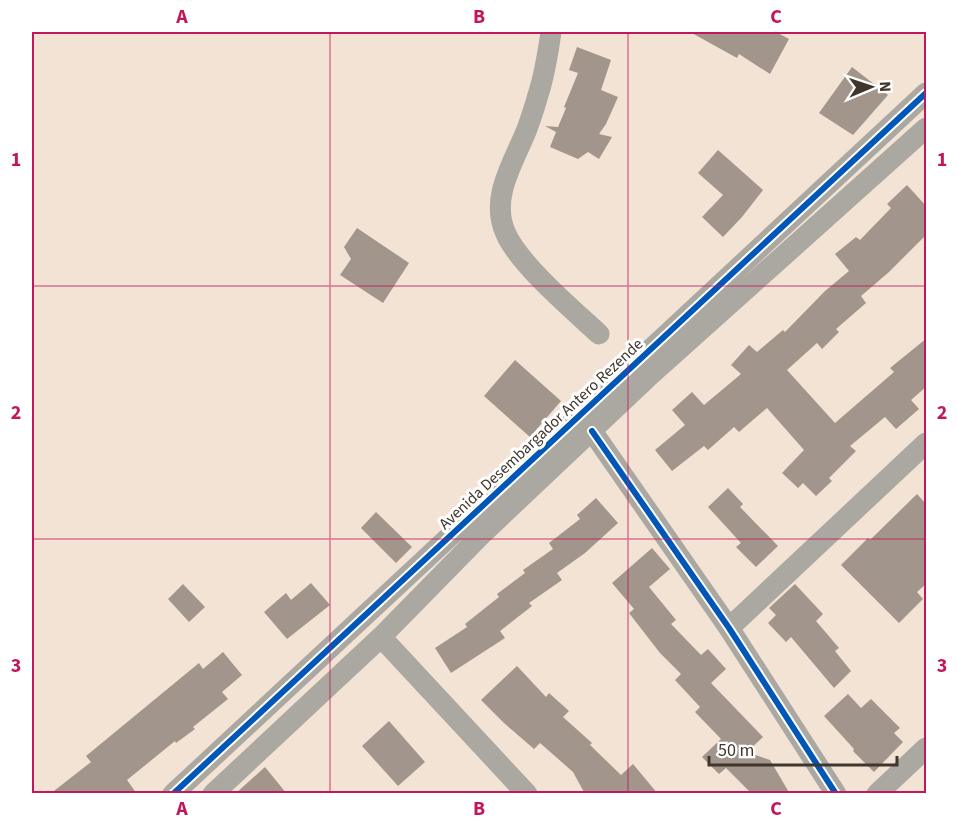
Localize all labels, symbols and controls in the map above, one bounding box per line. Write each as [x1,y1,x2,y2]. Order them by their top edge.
text: A [175,3,188,31]
text: B [473,3,485,31]
text: C [770,3,782,31]
north arrow [841,57,901,117]
text: N [874,81,896,92]
text: 1 [11,146,21,174]
text: 1 [937,146,947,174]
street label: Avenida Desembargador Antero Rezende [434,333,648,535]
text: 2 [11,399,21,427]
text: 2 [937,399,947,427]
text: 3 [11,652,21,680]
text: 3 [937,652,947,680]
scale bar [709,729,896,767]
text: 50 m [718,738,754,763]
text: A [175,795,188,823]
text: B [473,795,485,823]
text: C [770,795,782,823]

